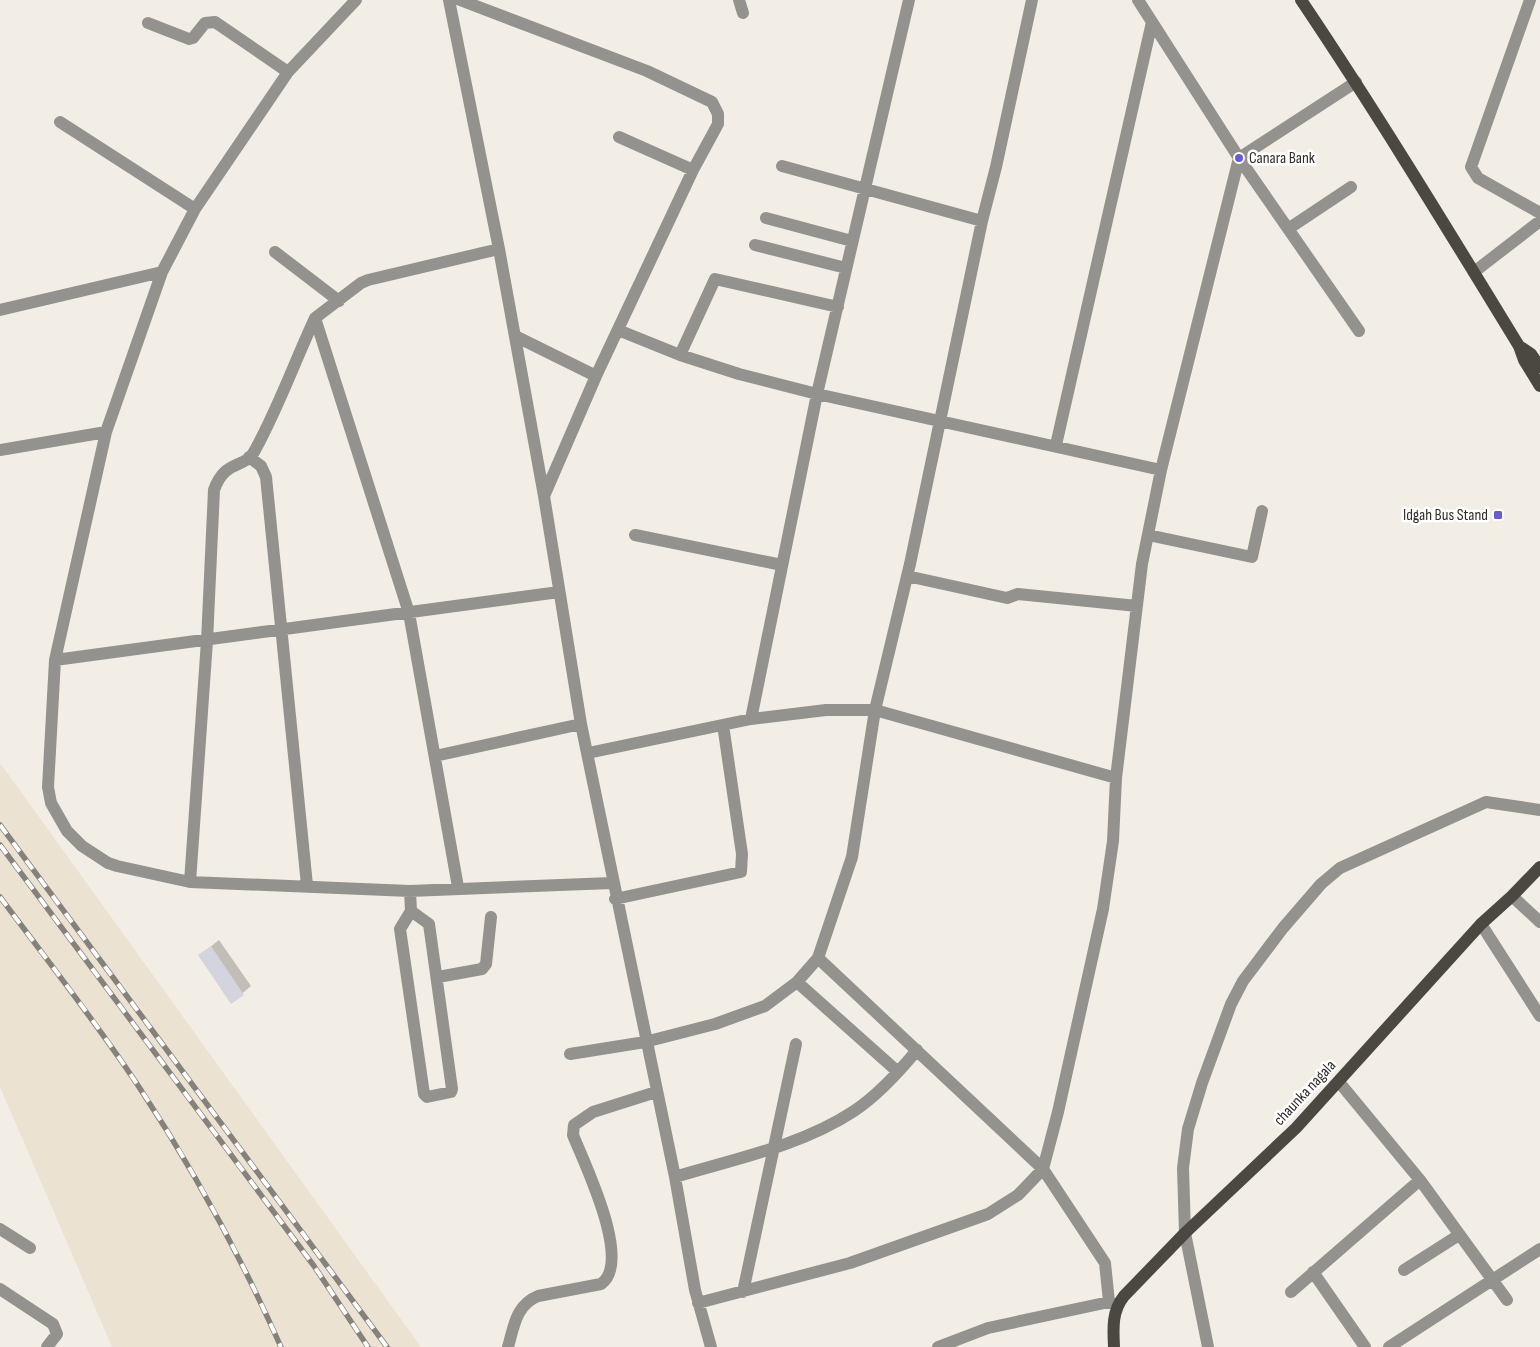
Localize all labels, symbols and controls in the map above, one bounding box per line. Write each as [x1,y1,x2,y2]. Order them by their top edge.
place label: Canara Bank [1249,149,1315,168]
marker: Canara Bank [1233,152,1245,164]
place label: Idgah Bus Stand [1403,506,1488,525]
marker: Idgah Bus Stand [1492,509,1504,521]
street label: chaunka nagala [1270,1056,1340,1130]

